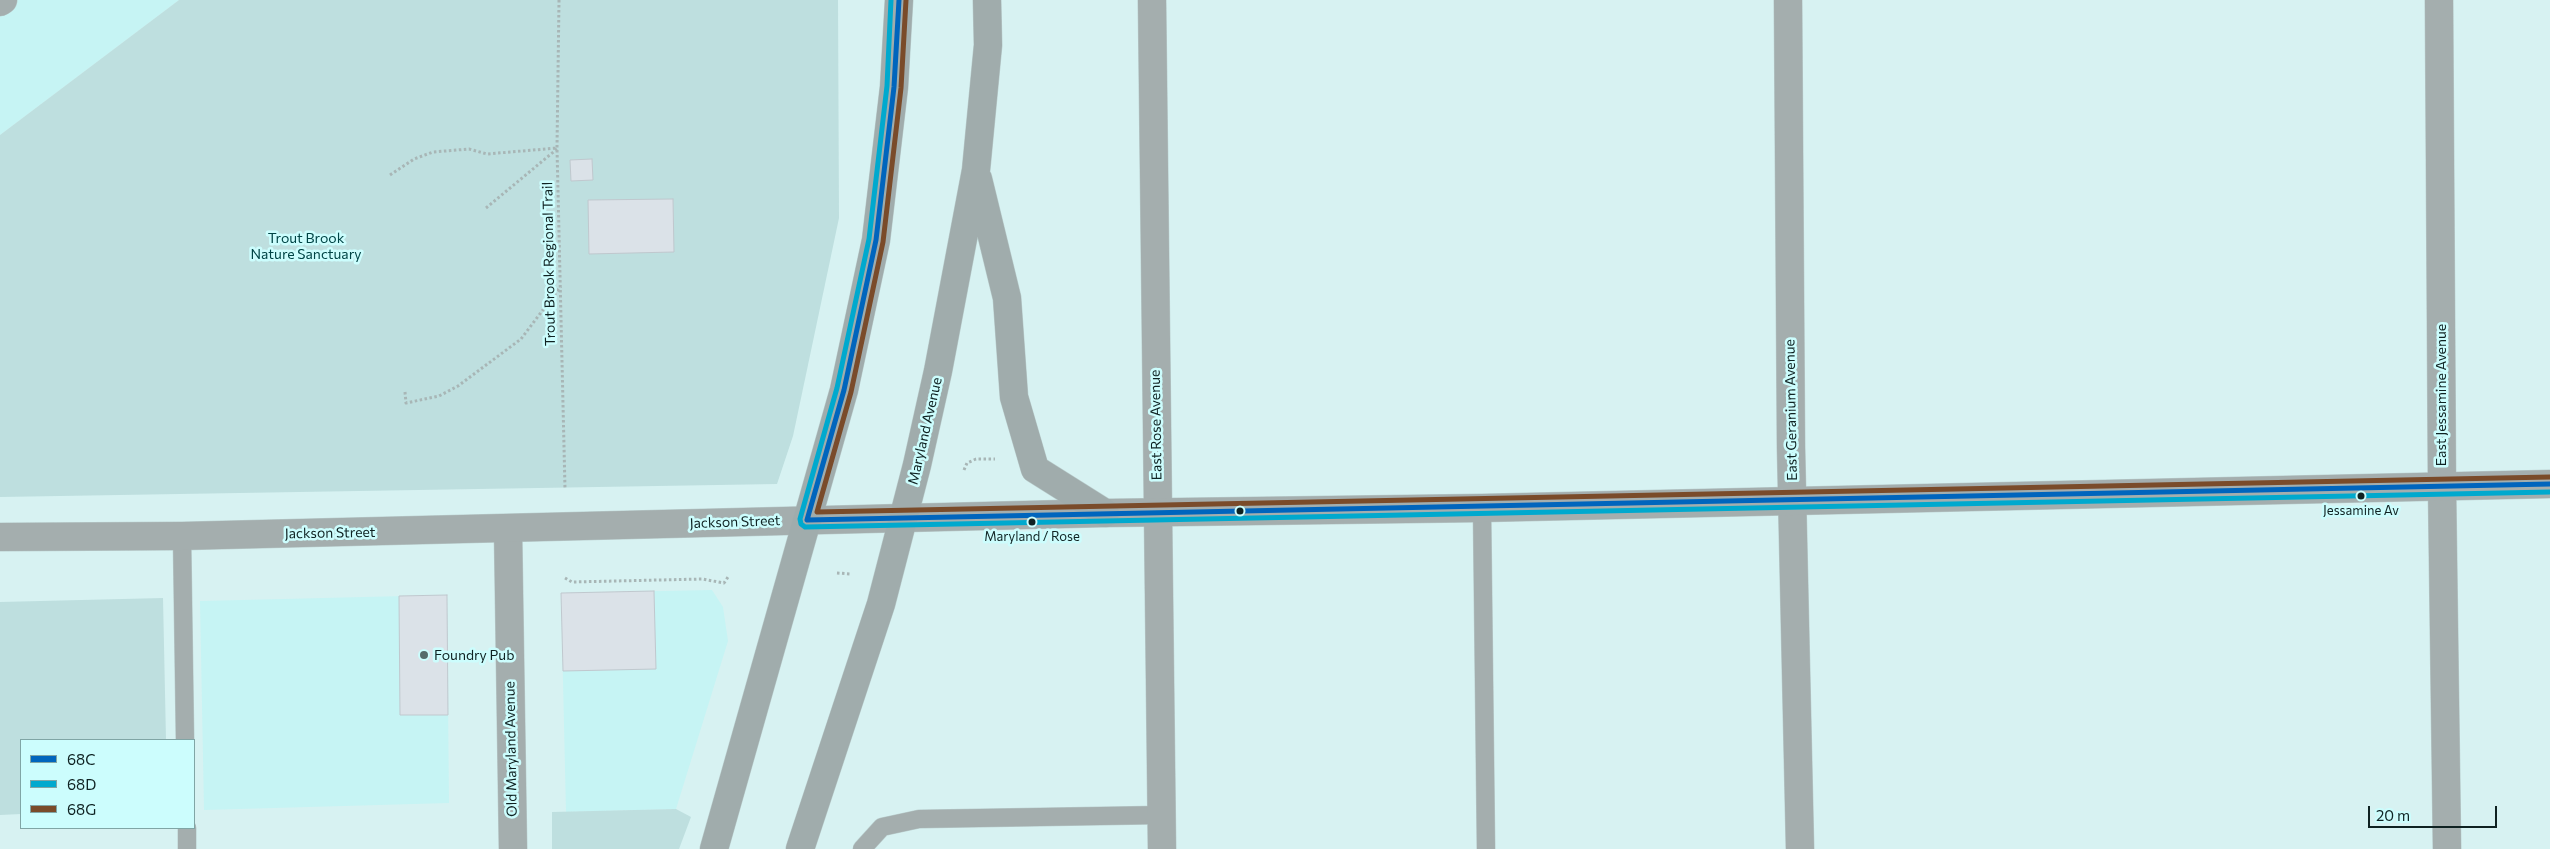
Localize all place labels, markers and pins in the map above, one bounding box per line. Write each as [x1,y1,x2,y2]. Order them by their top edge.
marker: Jessamine Av [2356,491,2366,501]
place label: Jessamine Av [2323,503,2399,519]
unlabelled marker [1235,506,1245,516]
marker: Maryland / Rose [1027,517,1037,527]
place label: Maryland / Rose [984,529,1080,545]
place label: Foundry Pub [434,647,514,663]
marker: Foundry Pub [418,649,430,661]

